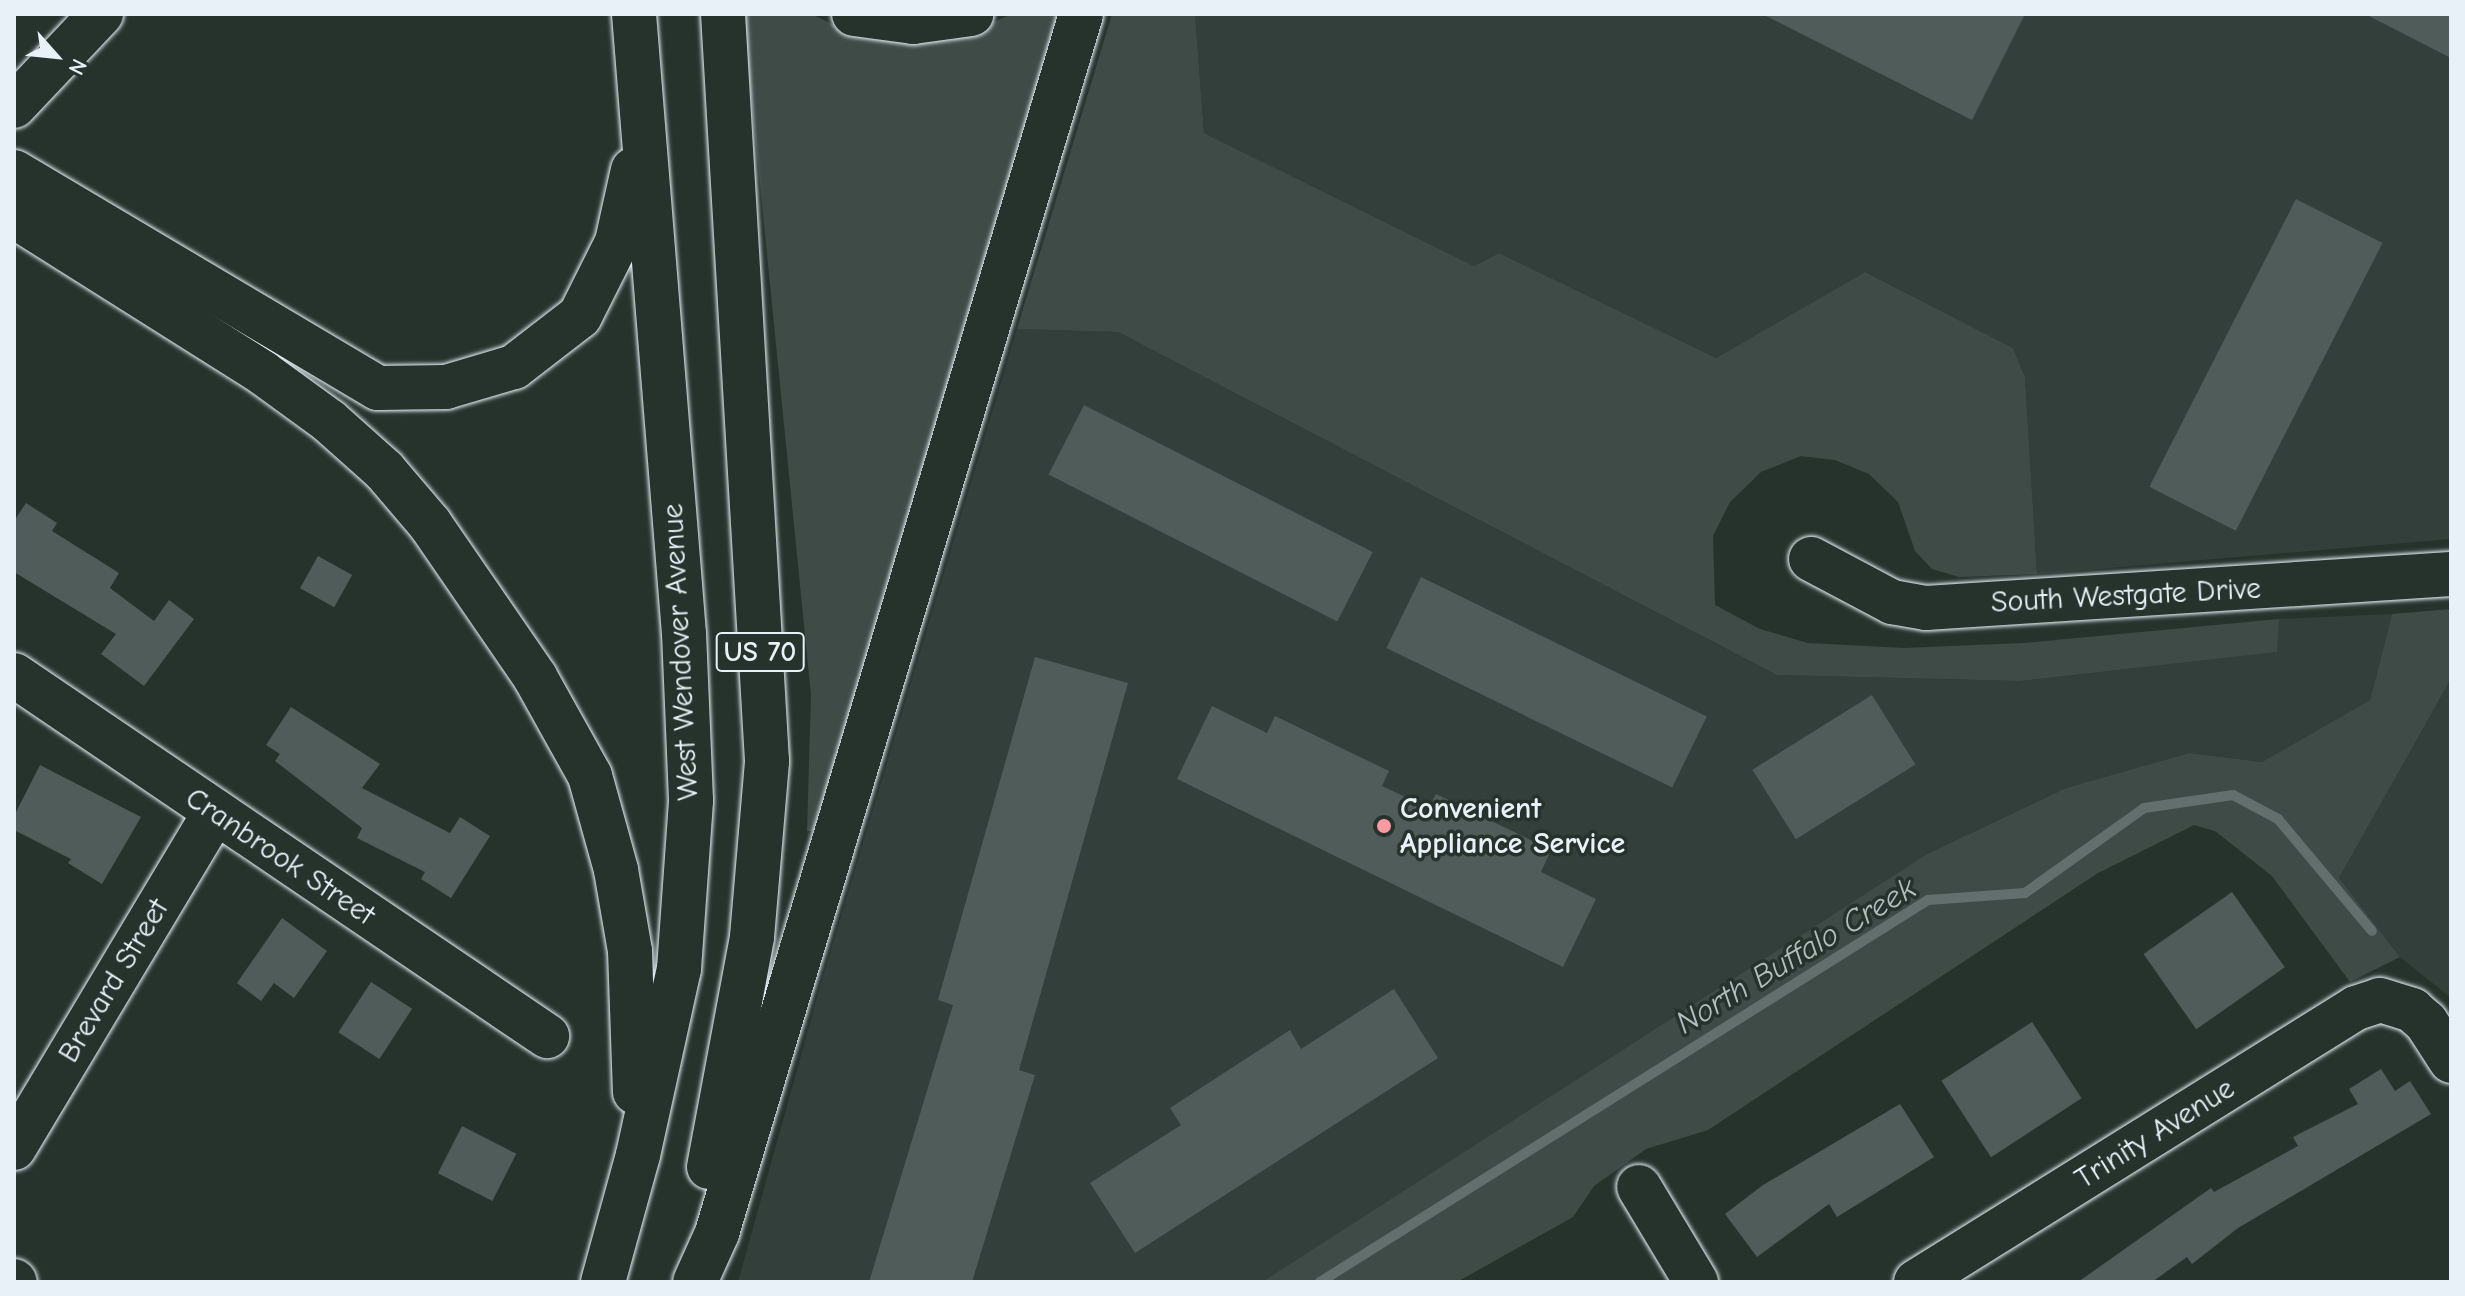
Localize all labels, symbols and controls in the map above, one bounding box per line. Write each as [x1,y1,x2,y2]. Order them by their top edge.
north arrow [16,16,96,96]
text: N [63,55,92,79]
street label: West Wendover Avenue [655,503,707,801]
street label: South Westgate Drive [1990,571,2262,621]
road number: US 70 [714,628,806,676]
street label: Cranbrook Street [178,780,382,934]
place label: Convenient Appliance Service [1400,791,1625,862]
marker: Convenient Appliance Service [1375,817,1393,835]
water label: North Buffalo Creek [1669,869,1923,1043]
street label: Brevard Street [51,893,177,1069]
street label: Trinity Avenue [2069,1071,2241,1197]

